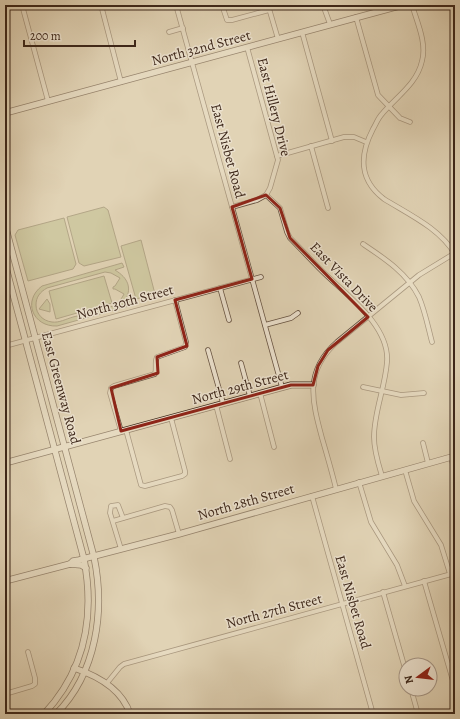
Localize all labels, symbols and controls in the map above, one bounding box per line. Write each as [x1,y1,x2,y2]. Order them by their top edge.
scale bar [24,22,135,48]
street label: North 32nd Street [149,26,253,70]
text: 200 m [30,28,61,44]
street label: East Hillery Drive [253,56,295,158]
street label: East Nisbet Road [206,102,250,201]
street label: East Vista Drive [306,238,382,316]
street label: North 30th Street [74,280,176,324]
street label: East Greenway Road [37,330,85,447]
street label: North 29th Street [190,365,291,409]
street label: North 28th Street [195,479,297,525]
street label: East Nisbet Road [331,553,376,652]
street label: North 27th Street [224,589,325,633]
north arrow [398,657,438,697]
text: N [401,674,417,685]

